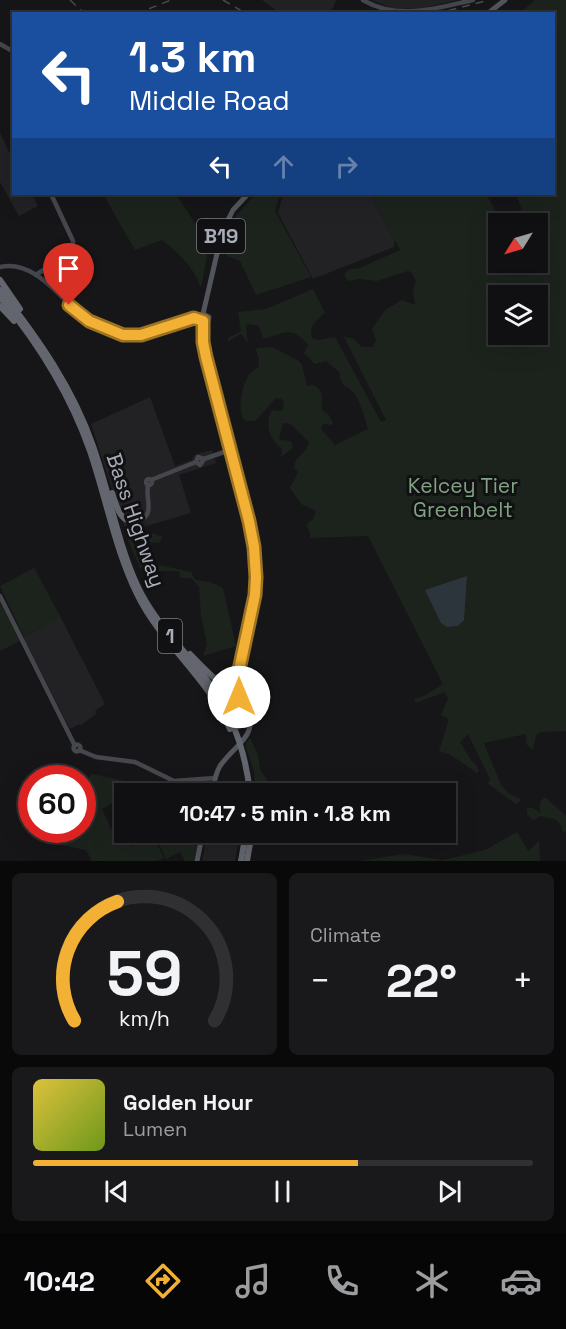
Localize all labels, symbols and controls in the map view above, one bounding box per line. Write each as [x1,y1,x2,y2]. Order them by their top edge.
text: 1.3 km [129,31,256,84]
icon: left [30,36,108,114]
text: Middle Road [129,83,290,118]
icon: left [204,150,237,183]
icon: ahead [267,150,300,183]
icon: right [330,150,363,183]
north arrow [488,213,548,273]
map controls [488,213,548,345]
road number: B19 [197,219,245,253]
pin [43,243,94,305]
icon: arrive [52,252,85,285]
button: layers [488,285,548,345]
street label: Bass Highway [100,449,172,591]
park label: Kelcey Tier Greenbelt [408,472,518,523]
road number: 1 [158,619,182,653]
position arrow [207,665,271,729]
speed limit sign: 60 [18,765,96,843]
text: 10:47 · 5 min · 1.8 km [179,799,391,827]
text: Climate [310,922,381,948]
text: 59 [106,934,182,1013]
text: 22° [386,953,457,1010]
text: − [310,960,330,1002]
text: + [513,960,533,1002]
text: km/h [119,1005,170,1032]
text: Golden Hour [123,1088,253,1116]
text: Lumen [123,1116,187,1142]
icon: previous [100,1175,133,1208]
icon: pause [266,1175,299,1208]
icon: next [433,1175,466,1208]
icon: directions [142,1260,184,1302]
icon: music [232,1260,274,1302]
icon: phone [321,1260,363,1302]
icon: climate [411,1260,453,1302]
icon: car [500,1260,542,1302]
text: 10:42 [24,1264,95,1299]

